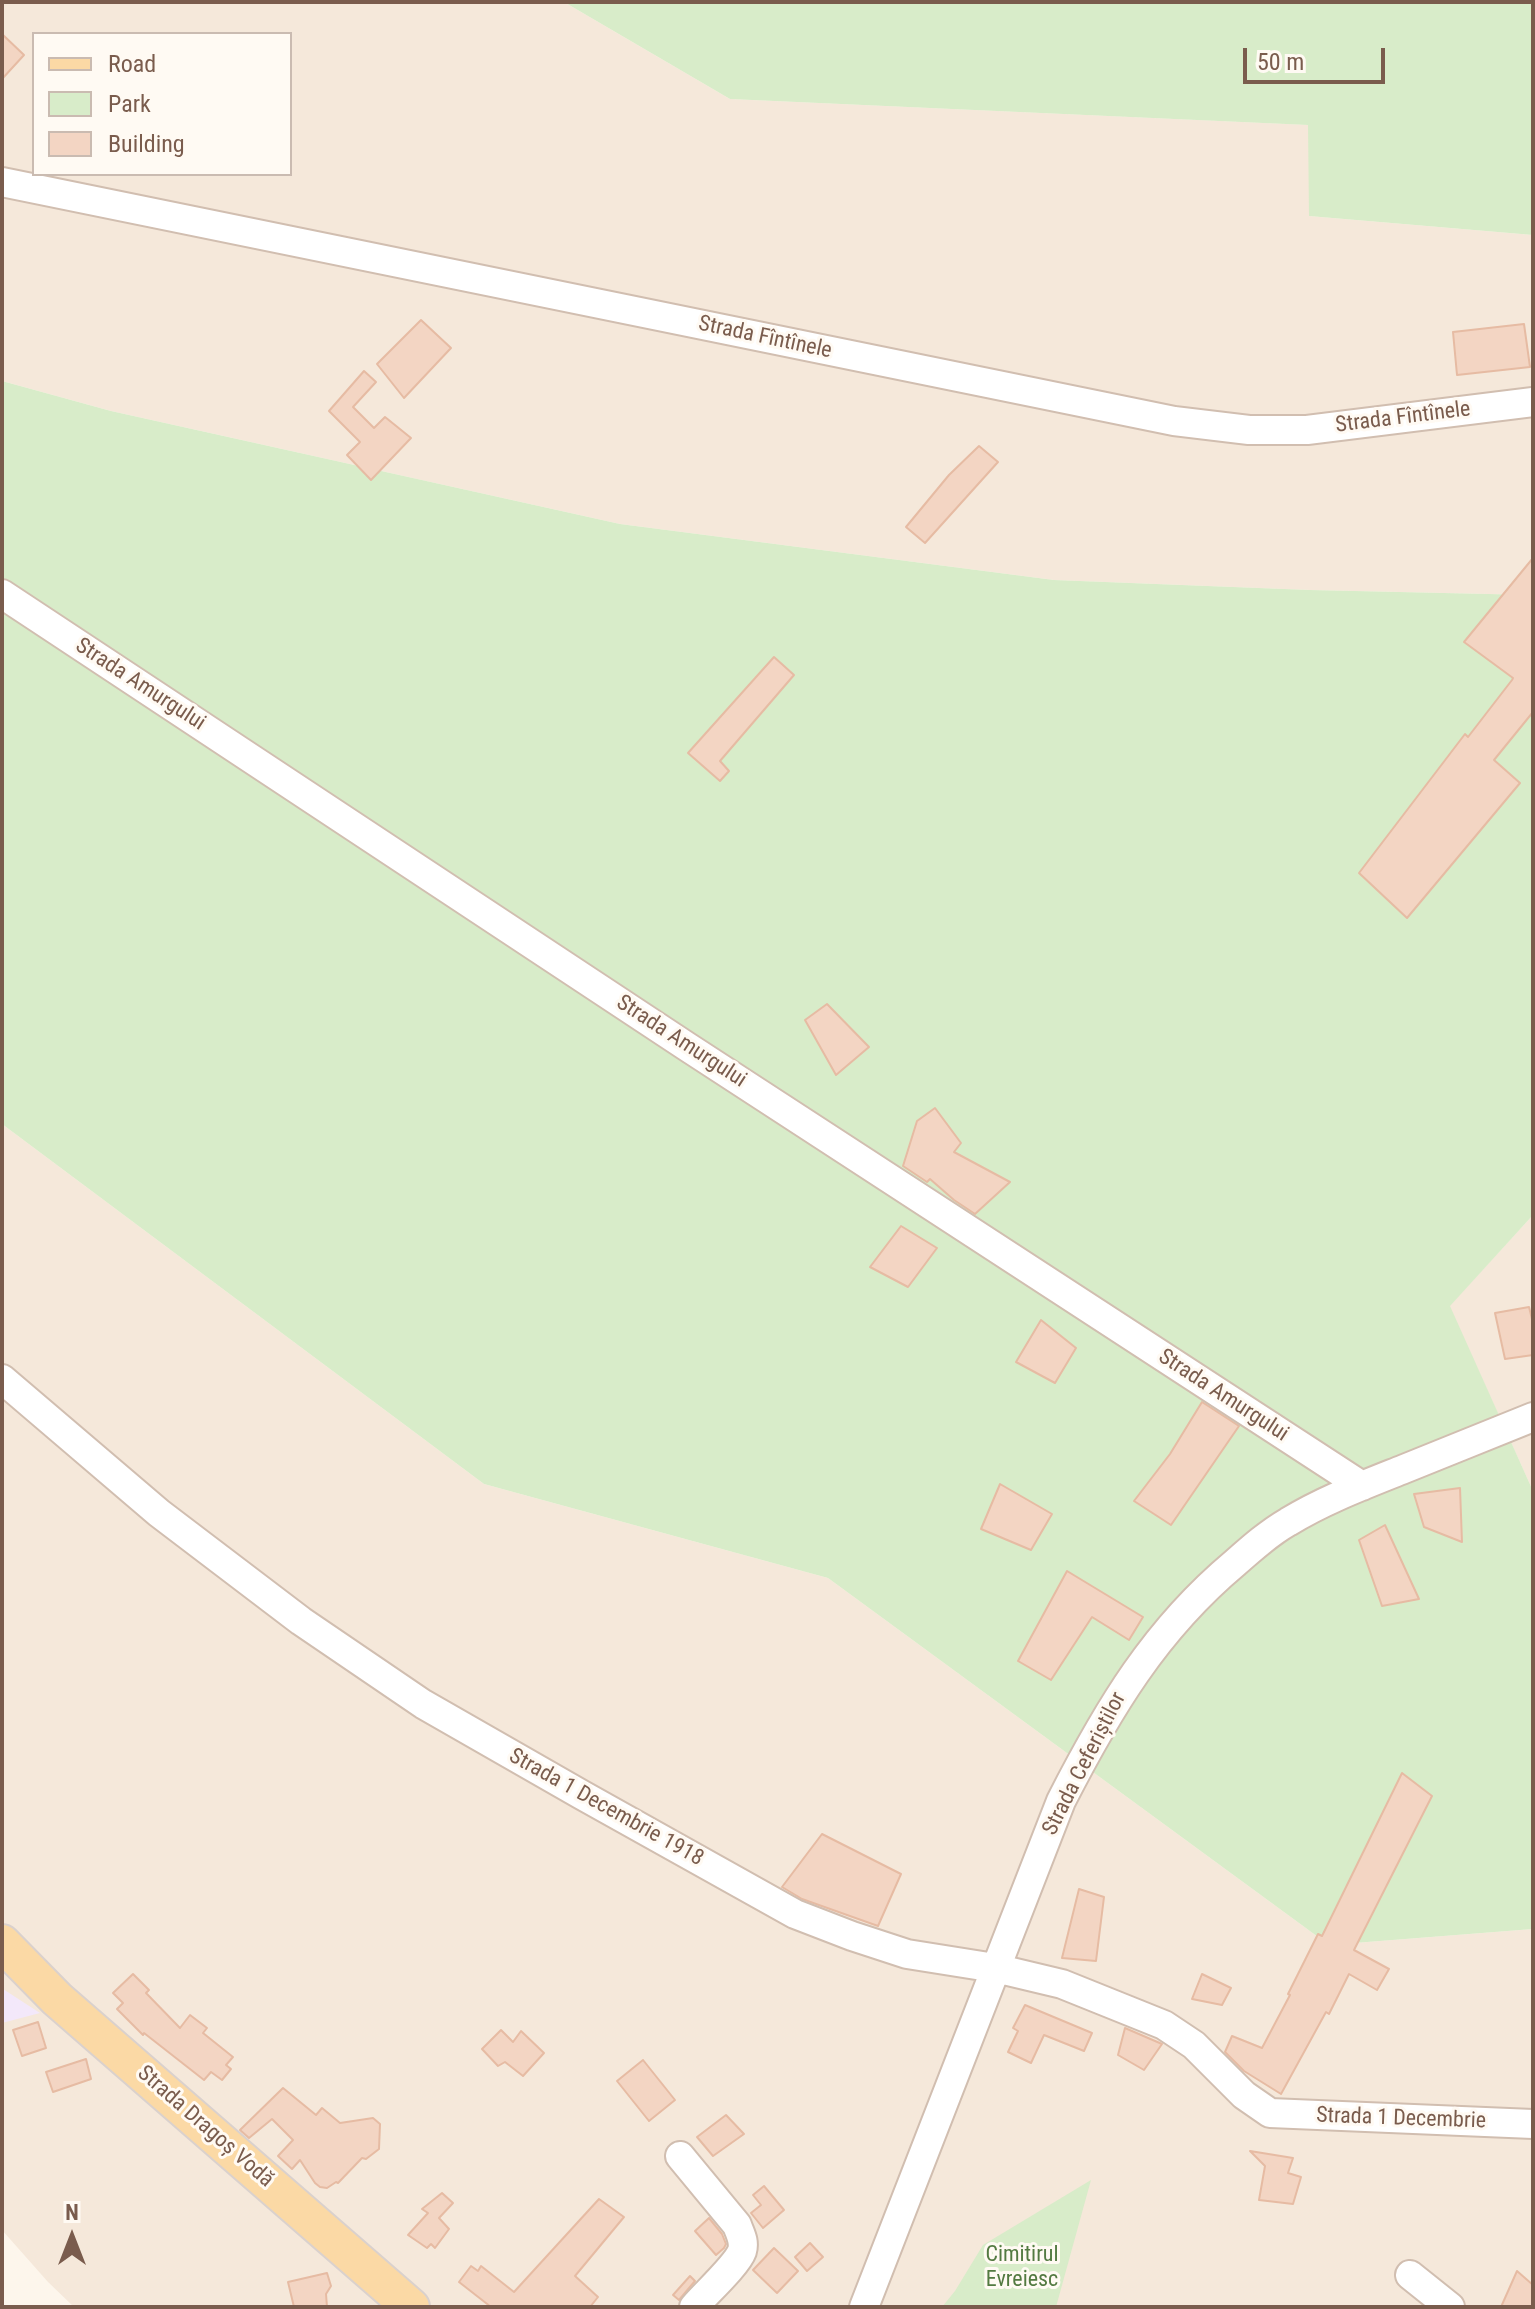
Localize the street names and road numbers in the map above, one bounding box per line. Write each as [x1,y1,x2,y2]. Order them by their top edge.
street label: Strada Fîntînele [696,311,834,365]
street label: Strada Fîntînele [1334,397,1472,439]
street label: Strada Amurgului [70,633,210,737]
street label: Strada Amurgului [611,990,751,1094]
street label: Strada Amurgului [1153,1344,1293,1448]
street label: Strada Ceferiștilor [1038,1688,1132,1840]
street label: Strada 1 Decembrie 1918 [504,1744,708,1872]
street label: Strada Dragoș Vodă [131,2061,279,2193]
street label: Strada 1 Decembrie [1316,2103,1486,2135]

